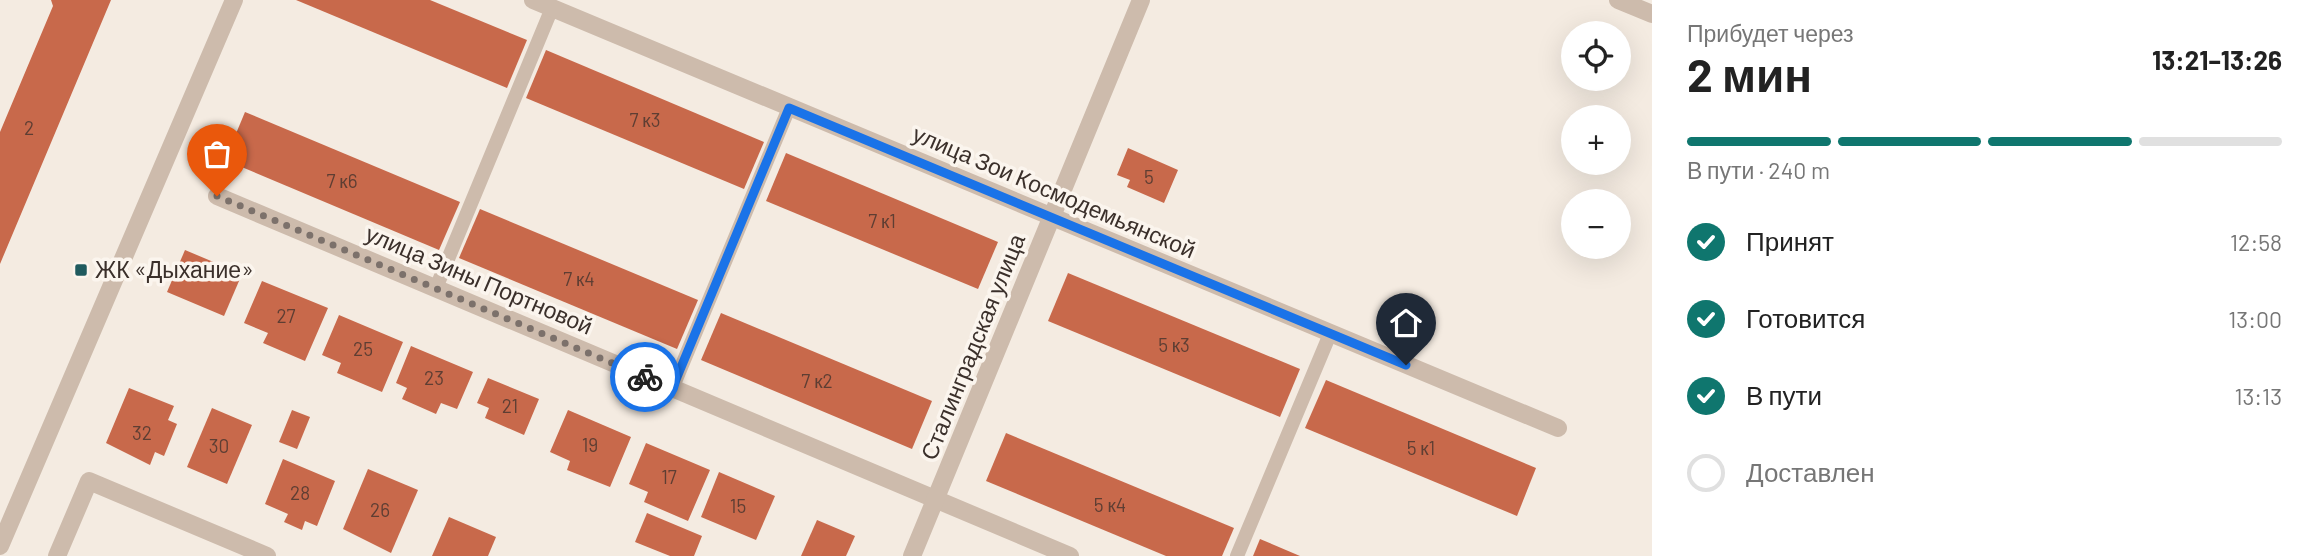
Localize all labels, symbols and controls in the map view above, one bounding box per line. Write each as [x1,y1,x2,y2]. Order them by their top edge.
text: Прибудет через [1687,19,1854,47]
map controls [1561,21,1631,259]
button: locate [1561,21,1631,91]
text: 13:21–13:26 [2152,44,2282,75]
text: 2 мин [1687,46,1812,101]
button: + [1561,105,1631,175]
house number: 7 к3 [630,108,660,131]
house number: 2 [24,116,34,139]
street label: улица Зои Космодемьянской [909,119,1200,263]
pin [187,124,247,196]
icon: bag [198,135,236,173]
text: В пути · 240 m [1687,156,1830,184]
house number: 5 [1144,165,1154,188]
house number: 7 к6 [327,169,357,192]
button: − [1561,189,1631,259]
house number: 7 к1 [868,209,896,232]
street label: улица Зины Портновой [362,219,597,340]
icon: check [1687,223,1725,261]
text: Принят [1746,225,1834,256]
text: 12:58 [2230,228,2282,256]
street label: Сталинградская улица [914,229,1030,464]
place label: ЖК «Дыхание» [95,255,254,283]
marker: ЖК «Дыхание» [73,262,89,278]
house number: 7 к4 [563,267,595,290]
pin [1376,293,1436,365]
icon: check [1687,300,1725,338]
text: Готовится [1746,302,1865,333]
house number: 27 [276,304,296,327]
icon: home [1387,304,1425,342]
text: 13:00 [2228,305,2282,333]
house number: 5 к3 [1158,333,1190,356]
house number: 25 [353,337,373,360]
courier [610,342,680,412]
icon: bike [626,358,664,396]
house number: 23 [424,366,444,389]
house number: 7 к2 [801,369,833,392]
icon: check [1687,377,1725,415]
text: В пути [1746,379,1822,410]
text: 13:13 [2234,382,2282,410]
house number: 21 [502,394,518,417]
house number: 32 [132,421,152,444]
house number: 19 [582,433,598,456]
house number: 30 [209,434,229,457]
house number: 5 к1 [1407,436,1435,459]
text: Доставлен [1746,456,1875,487]
house number: 17 [661,465,677,488]
house number: 28 [290,481,310,504]
house number: 5 к4 [1094,493,1126,516]
house number: 15 [730,494,746,517]
house number: 26 [370,498,390,521]

